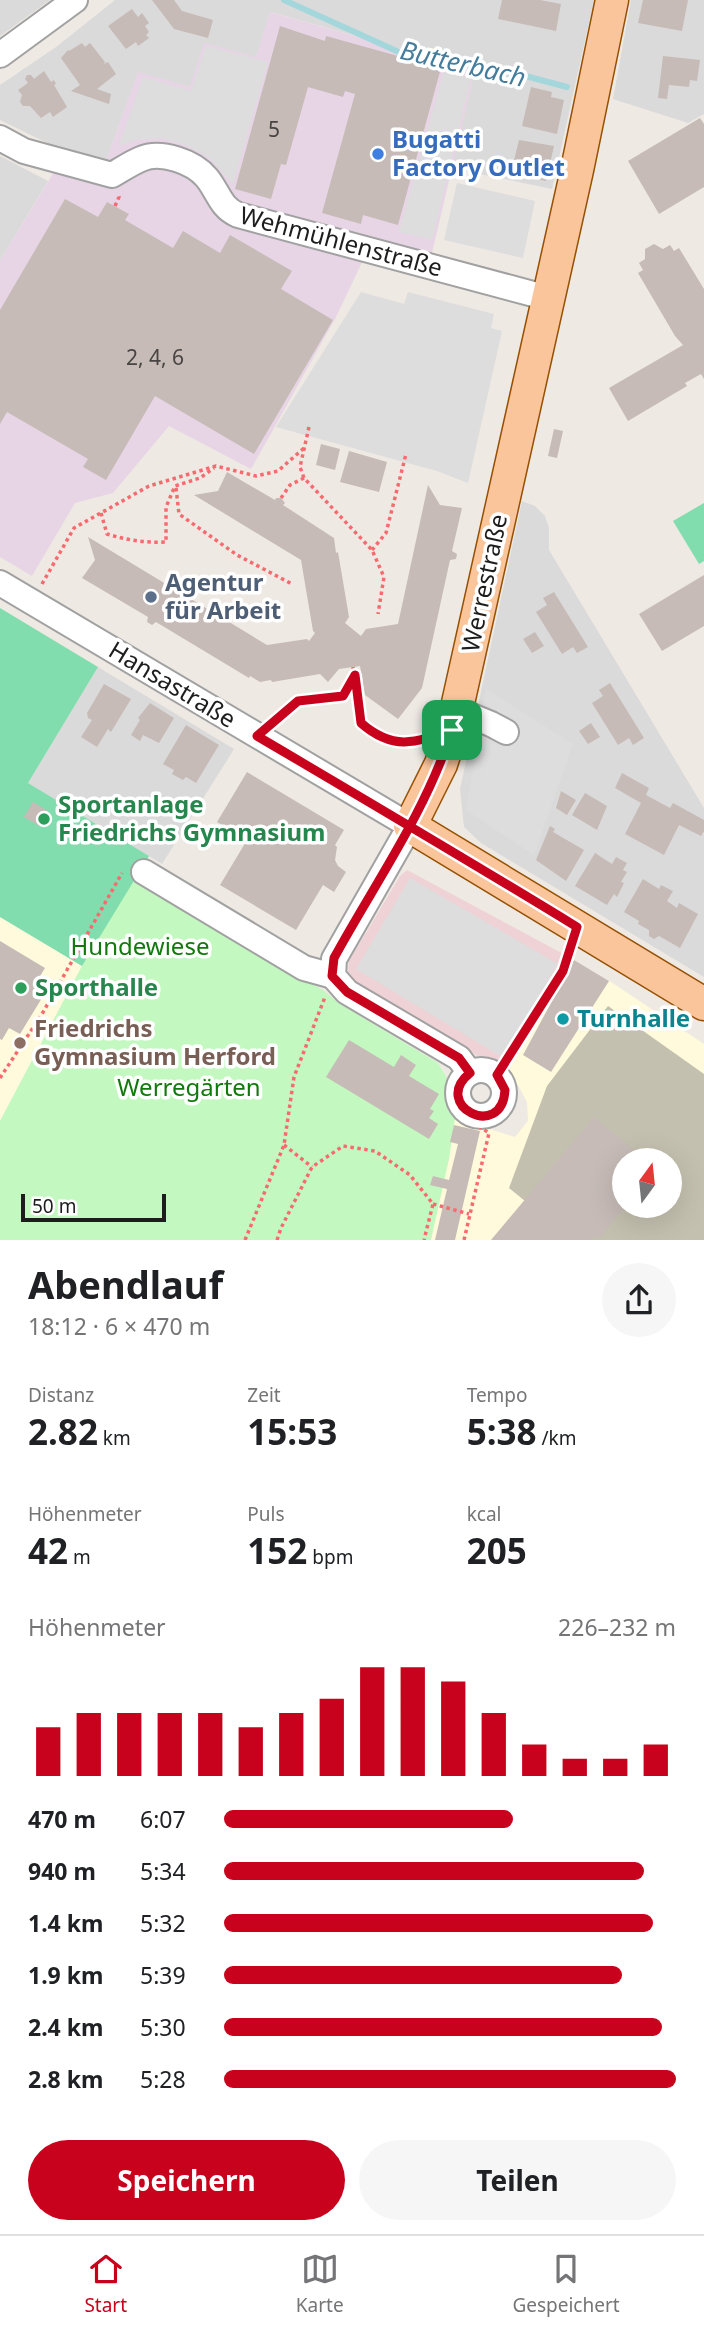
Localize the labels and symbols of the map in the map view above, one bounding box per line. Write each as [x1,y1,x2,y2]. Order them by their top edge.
water label: Butterbach [397,31,530,95]
house number: 5 [268,115,280,143]
place label: Bugatti Factory Outlet [392,122,565,183]
marker: Bugatti Factory Outlet [370,146,386,162]
street label: Wehmühlenstraße [236,198,446,283]
house number: 2, 4, 6 [126,343,184,371]
street label: Werrestraße [453,511,514,655]
place label: Agentur für Arbeit [165,565,281,626]
marker: Agentur für Arbeit [143,589,159,605]
street label: Hansastraße [103,633,242,735]
pin [422,700,482,760]
place label: Sportanlage Friedrichs Gymnasium [58,787,325,848]
marker: Sportanlage Friedrichs Gymnasium [36,811,52,827]
park label: Hundewiese [71,929,209,962]
place label: Sporthalle [35,970,158,1003]
marker: Sporthalle [13,980,29,996]
place label: Turnhalle [577,1001,690,1034]
place label: Friedrichs Gymnasium Herford [34,1011,276,1072]
marker: Turnhalle [555,1011,571,1027]
marker: Friedrichs Gymnasium Herford [12,1035,28,1051]
park label: Werregärten [117,1070,261,1103]
north arrow [612,1148,682,1218]
scale bar [21,1191,166,1223]

